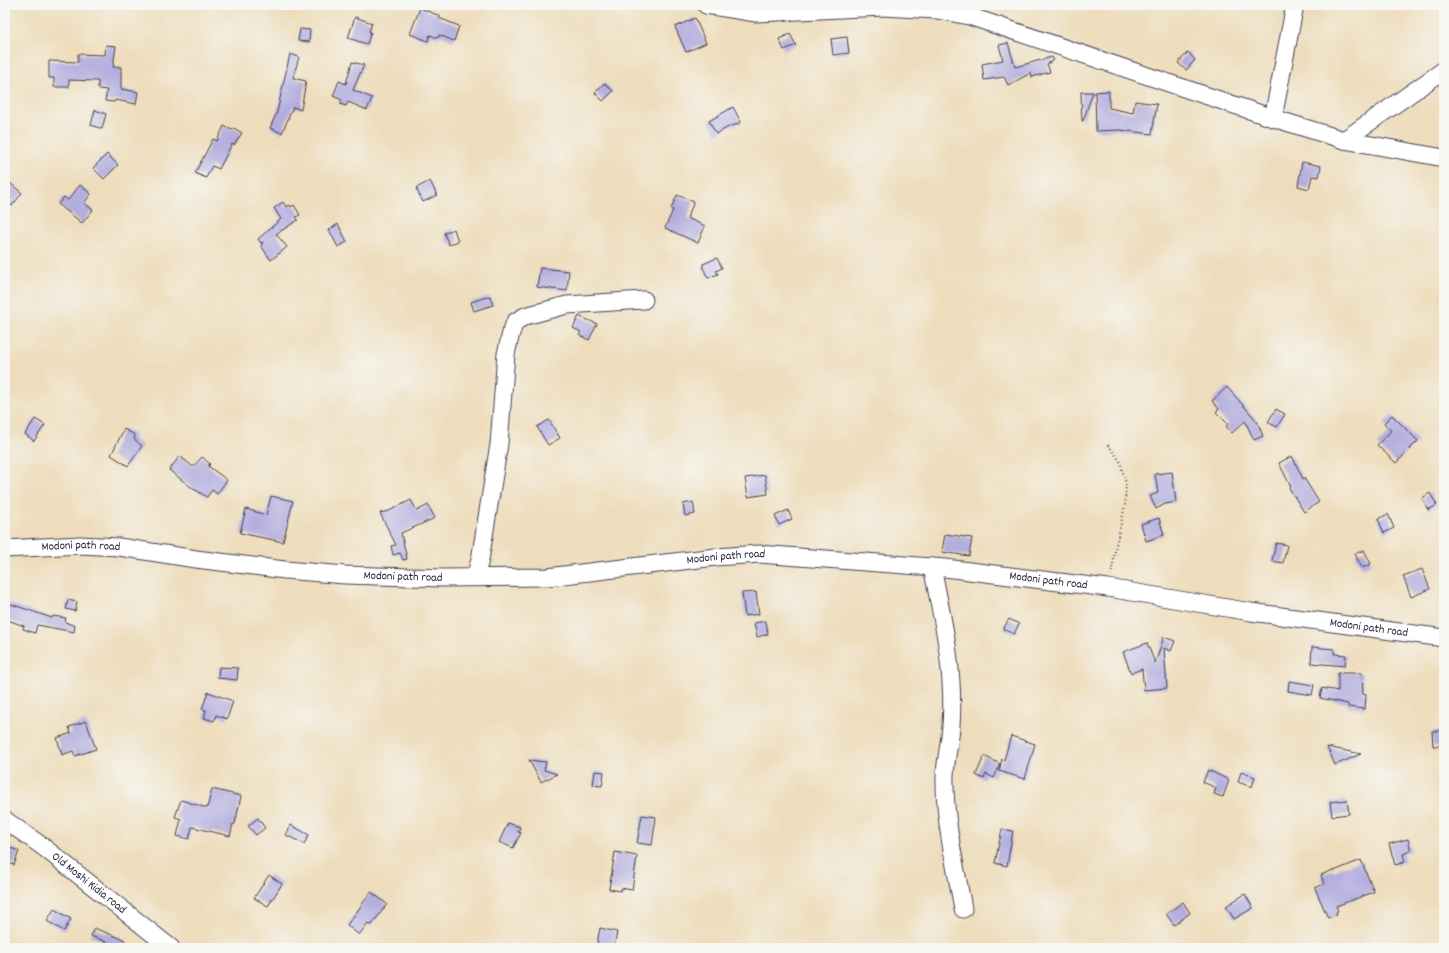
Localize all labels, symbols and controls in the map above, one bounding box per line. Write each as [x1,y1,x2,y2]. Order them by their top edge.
street label: Modoni path road [41,536,121,556]
street label: Modoni path road [686,545,766,569]
street label: Modoni path road [363,567,443,586]
street label: Modoni path road [1008,567,1089,594]
street label: Modoni path road [1329,614,1409,642]
street label: Old Moshi Kidia road [48,848,130,918]

